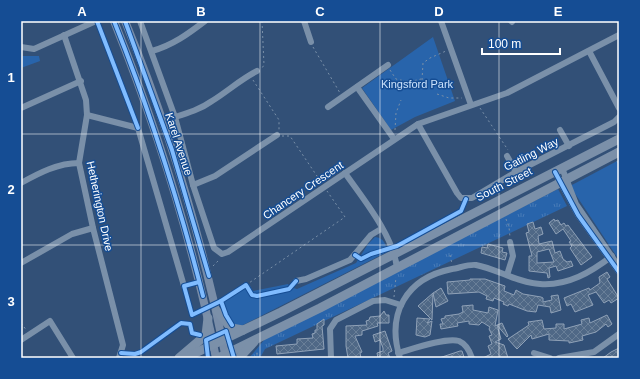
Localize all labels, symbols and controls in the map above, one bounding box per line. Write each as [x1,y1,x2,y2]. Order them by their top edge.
text: A [77,4,87,19]
text: B [196,4,206,19]
text: C [315,4,325,19]
text: D [434,4,444,19]
text: E [554,4,563,19]
scale bar [482,30,560,56]
text: 100 m [488,37,521,51]
text: 1 [7,70,15,85]
park label: Kingsford Park [381,78,454,90]
street label: Karel Avenue [163,111,195,177]
street label: Gatling Way [502,135,561,173]
street label: Chancery Crescent [261,159,345,221]
street label: Hetherington Drive [85,160,115,252]
street label: South Street [474,165,534,203]
text: 2 [7,182,15,197]
text: 3 [7,294,15,309]

